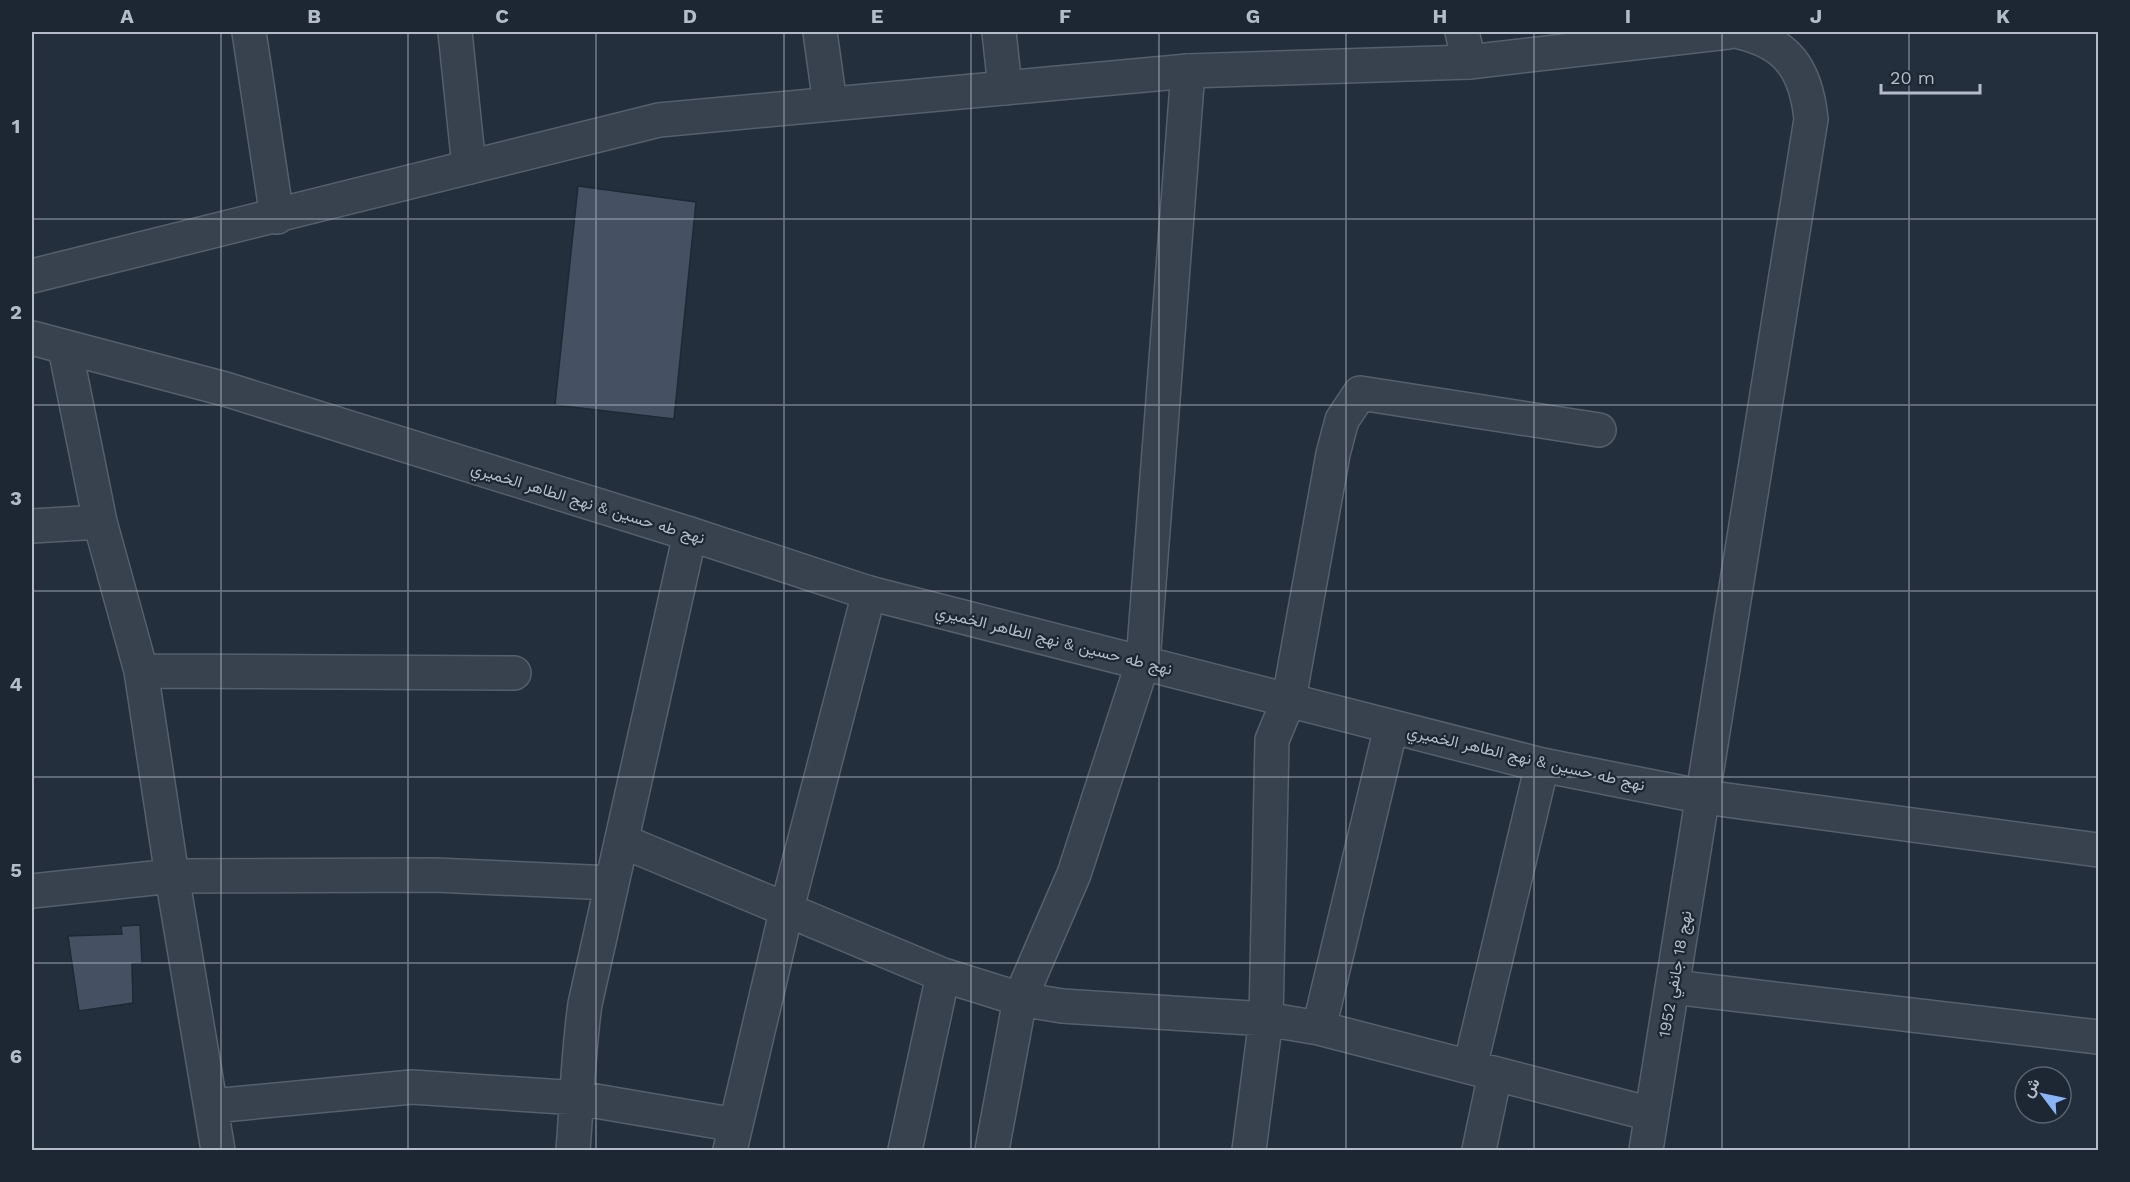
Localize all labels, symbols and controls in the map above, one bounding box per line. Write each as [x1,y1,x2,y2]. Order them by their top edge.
text: A [120,4,134,28]
text: B [307,4,321,28]
text: C [495,4,509,28]
text: D [683,4,697,28]
text: E [871,4,883,28]
text: F [1059,4,1071,28]
text: G [1246,4,1260,28]
text: H [1433,4,1447,28]
text: I [1625,4,1631,28]
text: J [1810,4,1822,28]
text: K [1996,4,2010,28]
scale bar [1881,57,1980,95]
text: 20 m [1890,67,1935,88]
text: 1 [12,114,20,138]
text: 2 [10,300,22,324]
street label: نهج طه حسين & نهج الطاهر الخميري [468,458,707,551]
text: 3 [10,486,22,510]
street label: نهج طه حسين & نهج الطاهر الخميري [933,601,1174,683]
text: 4 [10,672,23,696]
street label: نهج طه حسين & نهج الطاهر الخميري [1404,721,1647,799]
text: 5 [10,858,22,882]
street label: نهج 18 جانفي 1952 [1654,909,1699,1040]
text: 6 [10,1044,22,1068]
north arrow [2013,1065,2073,1125]
text: ش [2018,1074,2044,1101]

